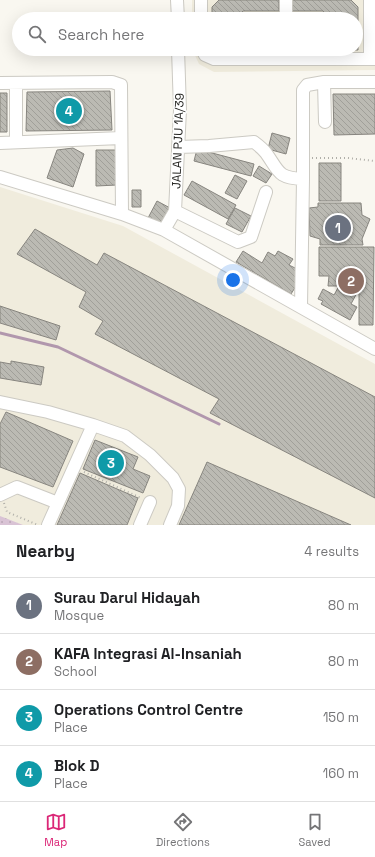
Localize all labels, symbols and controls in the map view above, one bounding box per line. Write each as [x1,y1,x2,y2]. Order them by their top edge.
search box [12,12,363,56]
icon: search [26,23,48,45]
text: Search here [58,25,144,44]
street label: JALAN PJU 1A/39 [168,93,188,189]
pin: 4 [56,96,82,126]
pin: 1 [325,213,351,243]
pin: 2 [338,266,364,296]
your location [223,270,243,290]
pin: 3 [98,448,124,478]
text: Nearby [16,540,75,562]
text: 4 results [304,543,359,560]
text: Surau Darul Hidayah [54,588,200,607]
text: 1 [26,597,32,614]
text: 80 m [328,597,359,614]
text: Mosque [54,607,104,624]
text: KAFA Integrasi Al-Insaniah [54,644,242,663]
text: 2 [25,653,33,670]
text: 80 m [328,653,359,670]
text: School [54,663,97,680]
text: Operations Control Centre [54,700,243,719]
text: 3 [25,709,33,726]
text: 150 m [323,709,359,726]
text: Place [54,719,88,736]
text: Blok D [54,756,99,775]
text: 4 [25,765,33,782]
text: 160 m [323,765,359,782]
text: Place [54,775,88,792]
tab: Map [44,811,67,849]
tab: Directions [156,811,210,849]
tab: Saved [299,811,331,849]

